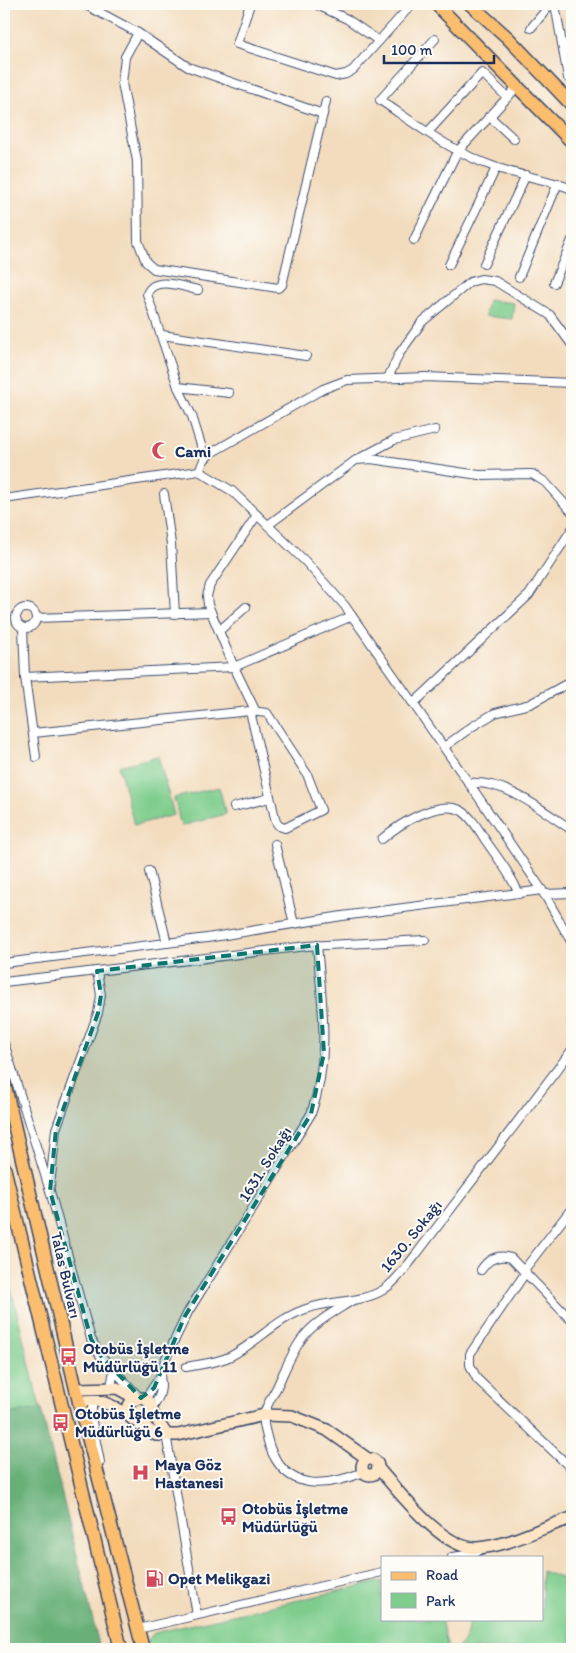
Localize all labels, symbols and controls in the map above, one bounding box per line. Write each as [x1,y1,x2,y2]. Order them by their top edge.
scale bar [384,32,494,64]
text: 100 m [391,41,433,59]
mosque icon: Cami [151,441,171,461]
place label: Cami [175,442,211,461]
street label: 1631. Sokağı [234,1123,296,1205]
street label: 1630. Sokağı [376,1196,446,1276]
street label: Talas Bulvarı [47,1230,85,1320]
place label: Otobüs İşletme Müdürlüğü 11 [83,1339,189,1377]
bus stop icon: Otobüs İşletme Müdürlüğü 11 [59,1347,79,1367]
place label: Otobüs İşletme Müdürlüğü 6 [75,1404,181,1442]
bus stop icon: Otobüs İşletme Müdürlüğü 6 [51,1412,71,1432]
place label: Maya Göz Hastanesi [155,1455,223,1492]
hospital icon: Maya Göz Hastanesi [131,1463,151,1483]
place label: Otobüs İşletme Müdürlüğü [242,1499,348,1537]
bus stop icon: Otobüs İşletme Müdürlüğü [218,1507,238,1527]
legend [381,1556,544,1620]
text: Road [426,1566,459,1584]
fuel station icon: Opet Melikgazi [144,1568,164,1588]
place label: Opet Melikgazi [168,1569,270,1589]
text: Park [426,1592,456,1610]

